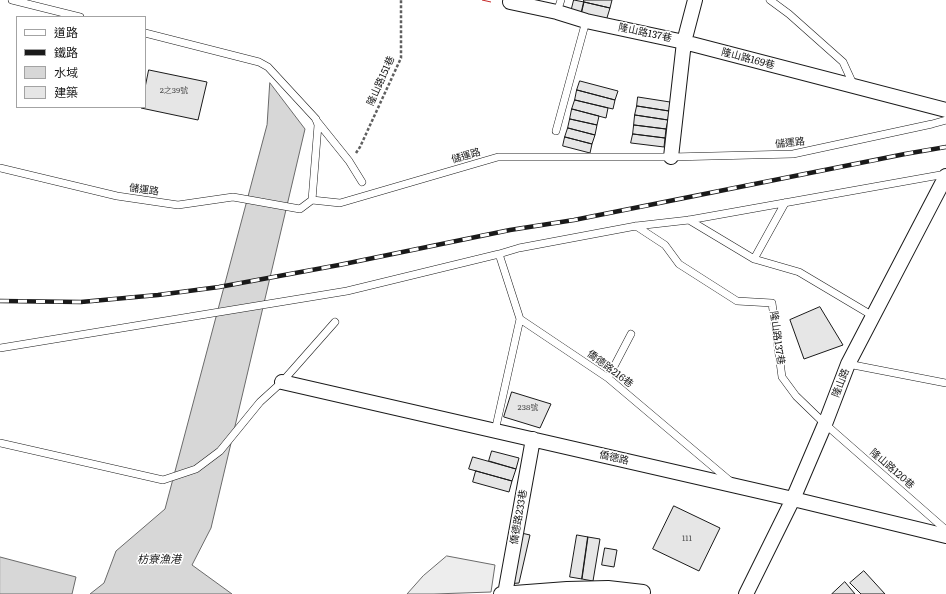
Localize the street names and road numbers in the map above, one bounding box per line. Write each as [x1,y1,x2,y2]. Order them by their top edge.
street label: 隆山路137巷 [617,21,673,45]
street label: 隆山路169巷 [720,46,776,72]
street label: 隆山路151巷 [365,54,397,108]
street label: 儲運路 [774,135,806,151]
street label: 儲運路 [450,146,482,166]
street label: 儲運路 [128,182,160,198]
street label: 隆山路137巷 [767,310,787,366]
street label: 僑德路216巷 [585,348,635,390]
street label: 隆山路 [830,367,852,399]
street label: 隆山路120巷 [867,446,917,492]
street label: 僑德路 [598,449,630,467]
street label: 僑德路233巷 [508,489,530,545]

